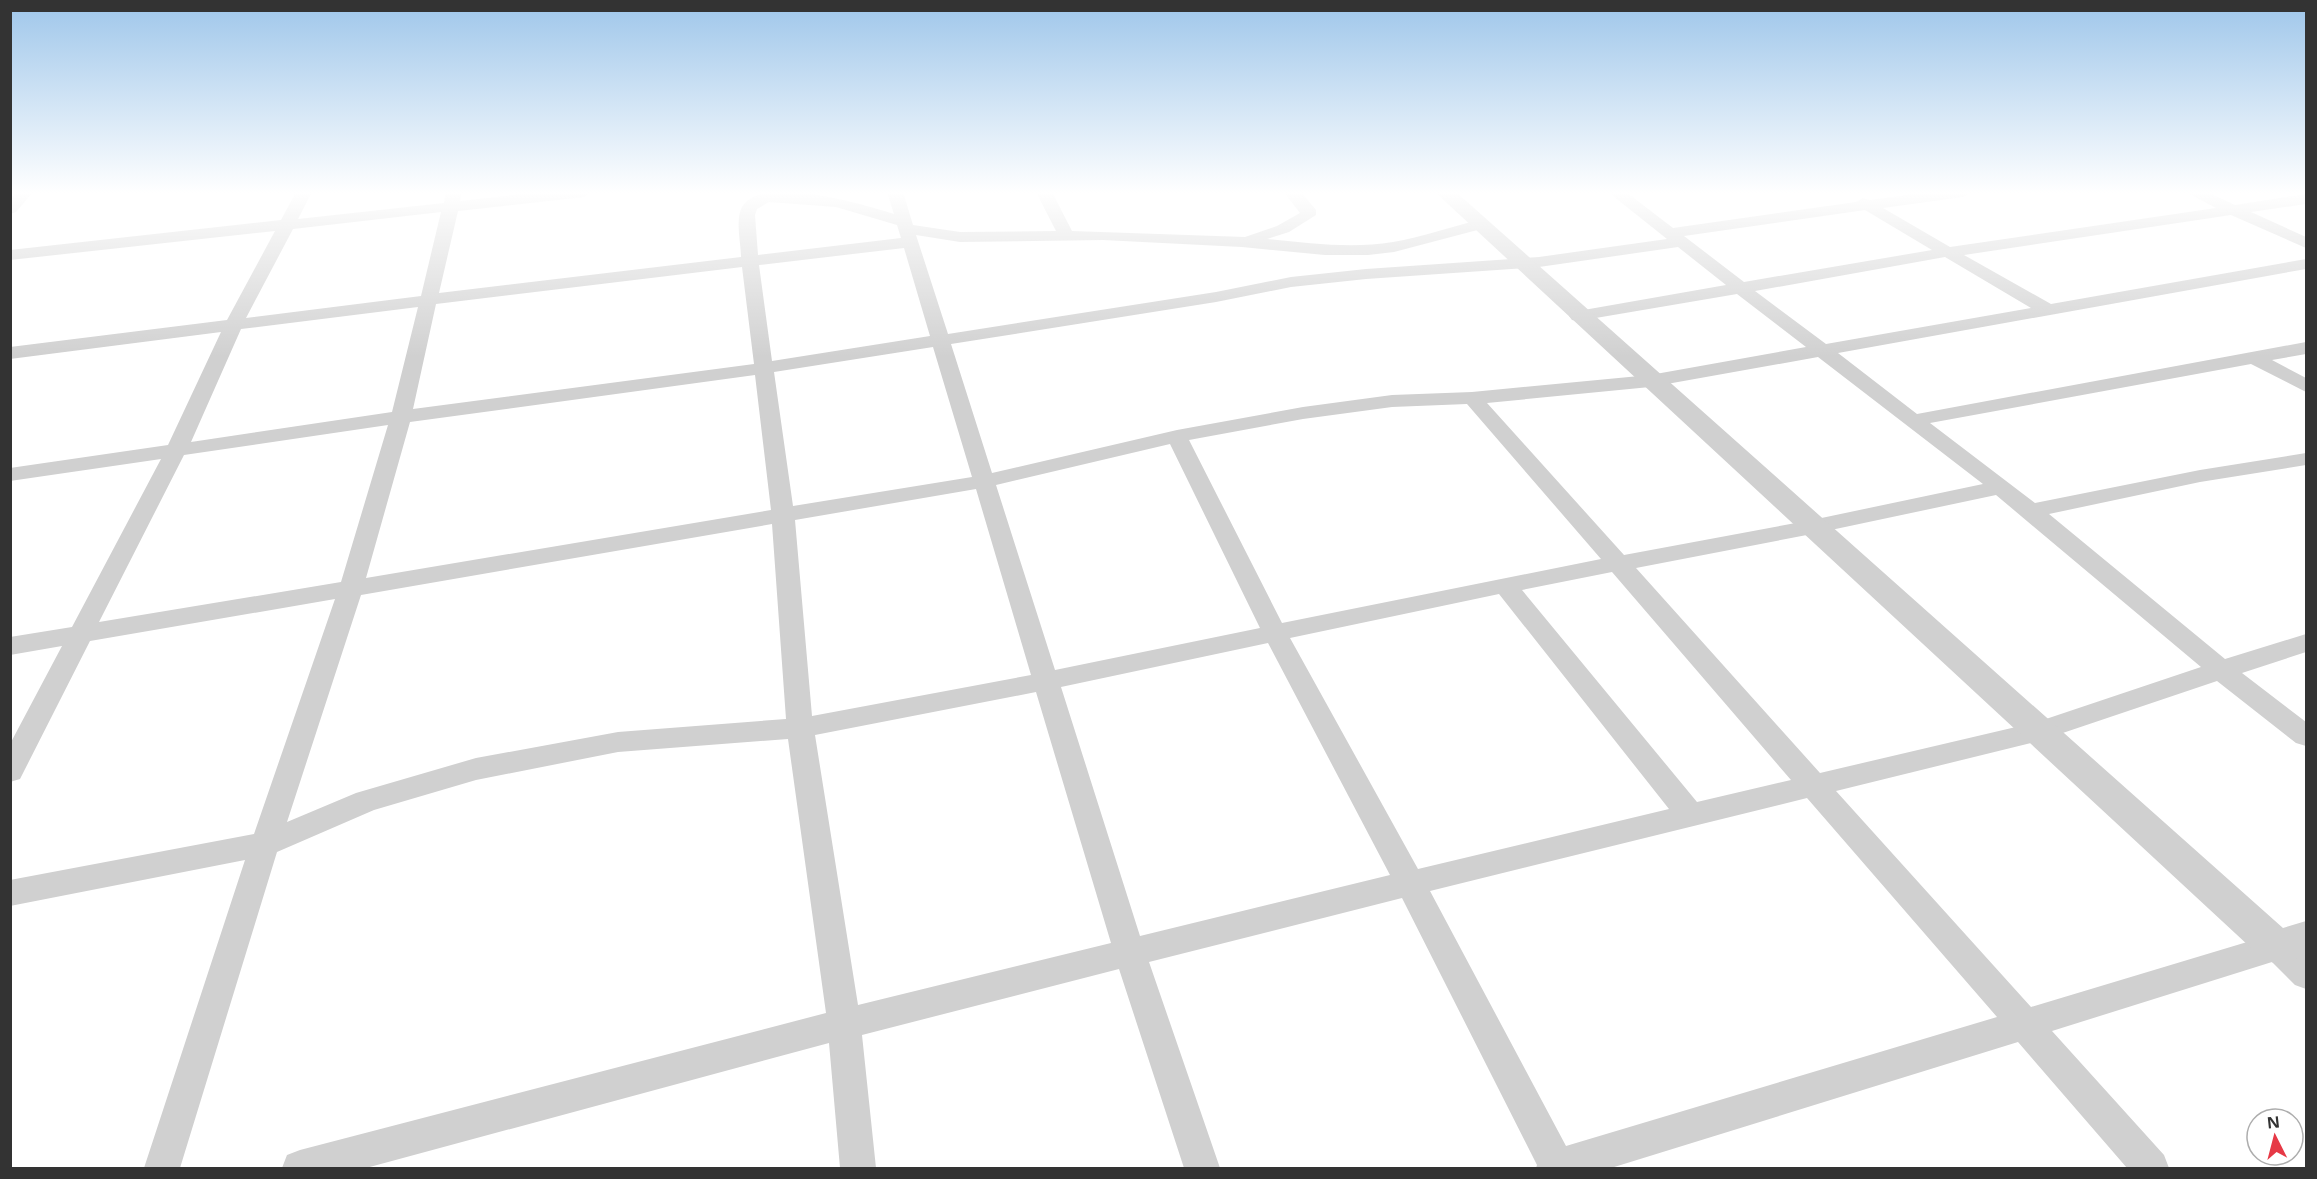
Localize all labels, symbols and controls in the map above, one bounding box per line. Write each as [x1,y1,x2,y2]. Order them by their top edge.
north arrow [2245,1107,2305,1167]
text: N [2266,1110,2281,1134]

